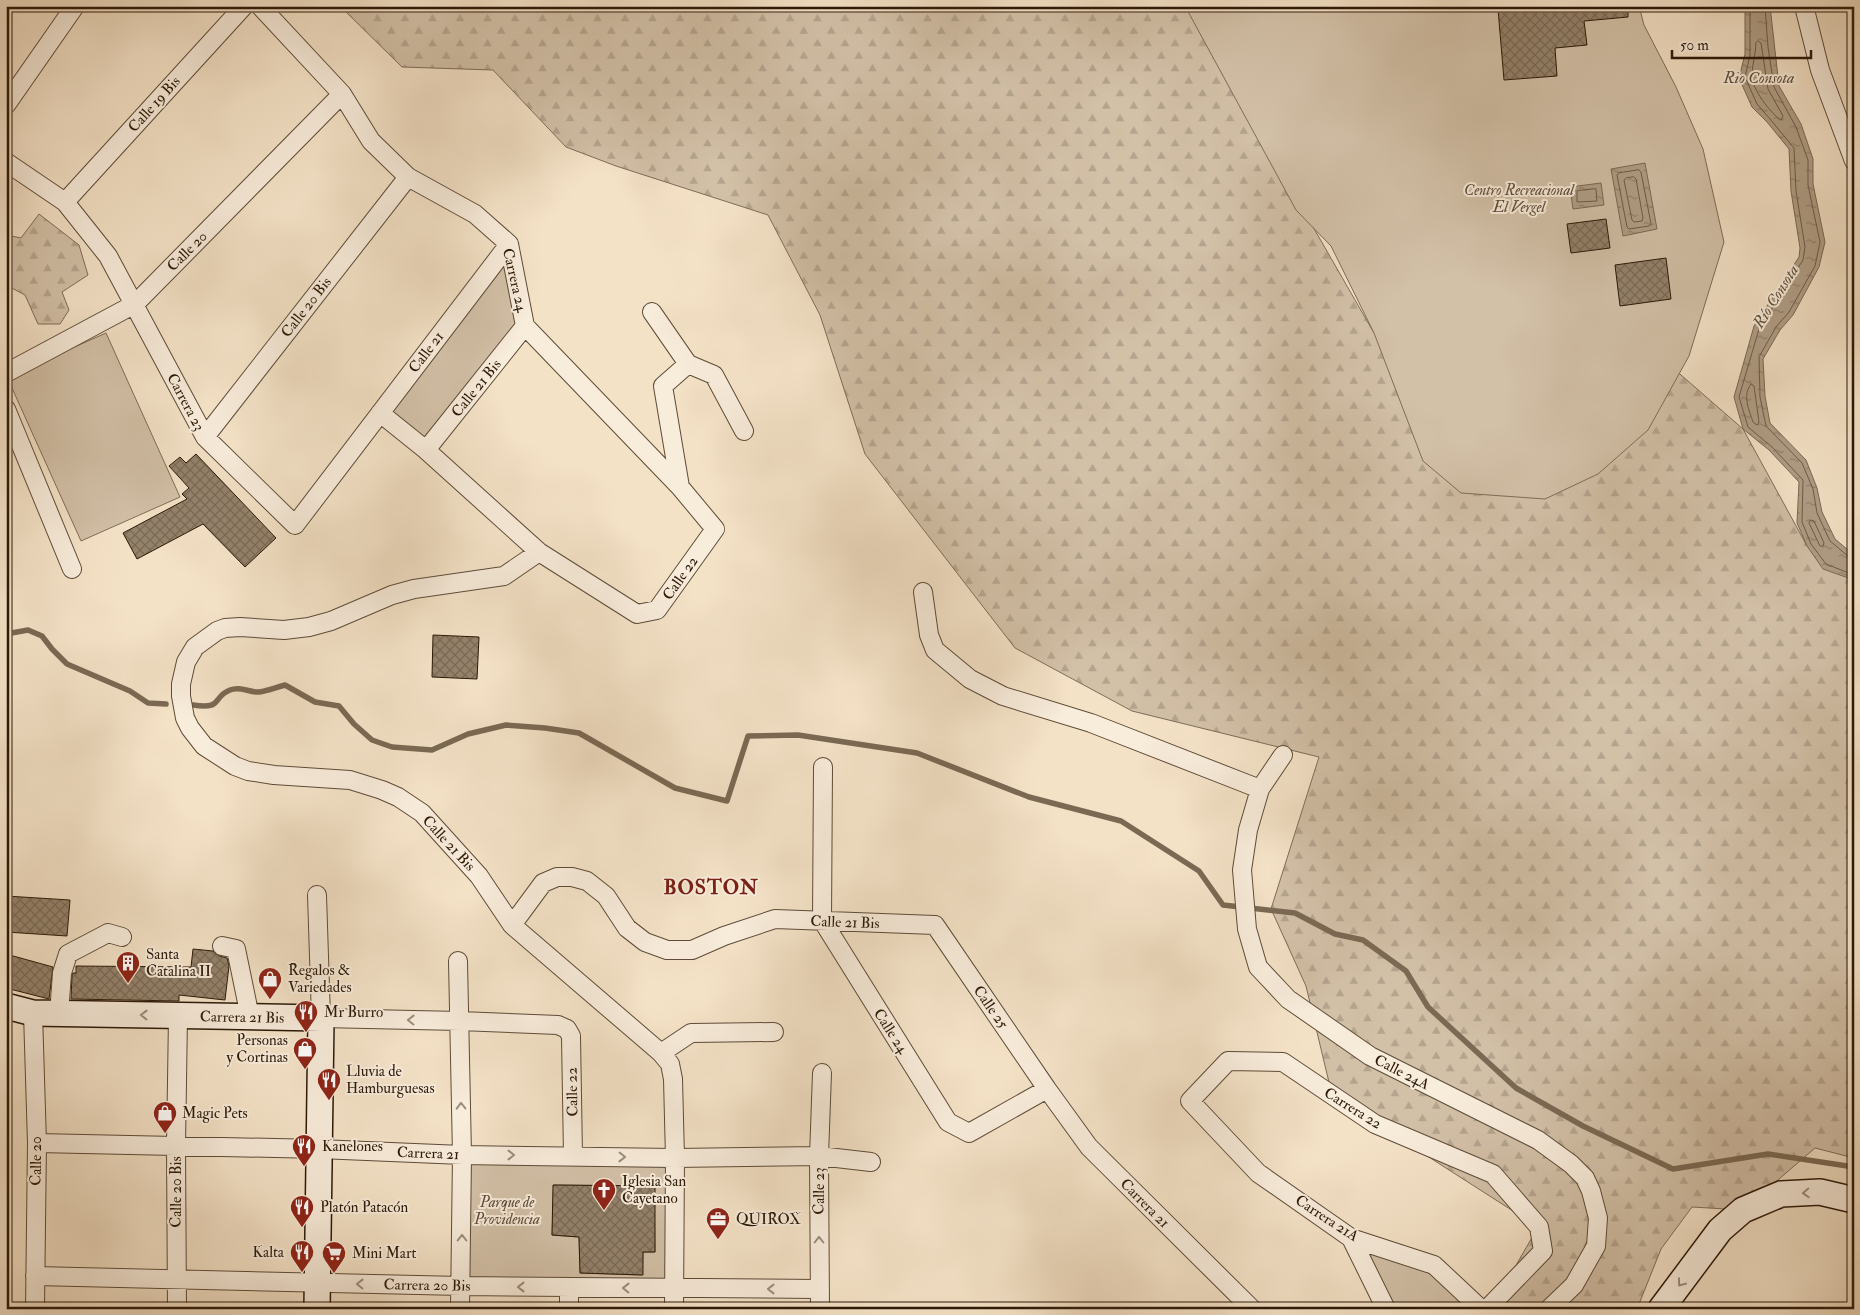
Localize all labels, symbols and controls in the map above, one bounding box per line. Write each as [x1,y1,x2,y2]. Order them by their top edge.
scale bar [1672,28,1811,60]
text: 50 m [1680,36,1709,55]
water label: Rio Consota [1723,68,1794,88]
street label: Calle 19 Bis [124,72,185,136]
park label: Centro Recreacional El Vergel [1464,181,1575,217]
street label: Calle 20 [163,227,212,276]
street label: Carrera 24 [498,246,531,315]
water label: Río Consota [1748,261,1803,333]
street label: Calle 20 Bis [277,273,336,341]
street label: Calle 21 [405,328,448,377]
street label: Calle 21 Bis [447,355,506,421]
street label: Carrera 23 [162,370,209,434]
street label: Calle 22 [658,552,703,604]
street label: Calle 21 Bis [418,812,479,875]
district label: BOSTON [663,875,759,900]
street label: Calle 21 Bis [810,912,880,933]
place label: Santa Catalina II [146,945,211,981]
building icon: Santa Catalina II [115,950,141,984]
place label: Regalos & Variedades [288,961,352,997]
shop icon: Regalos & Variedades [257,966,283,1000]
street label: Calle 25 [969,982,1012,1033]
restaurant icon: Mr Burro [293,999,319,1033]
place label: Mr Burro [324,1003,383,1022]
street label: Calle 24 [869,1005,913,1058]
street label: Carrera 21 Bis [200,1007,284,1028]
one-way arrow [140,1010,148,1020]
one-way arrow [407,1015,414,1025]
place label: Personas y Cortinas [227,1031,288,1067]
shop icon: Personas y Cortinas [292,1036,318,1070]
street label: Calle 24A [1371,1051,1433,1095]
place label: Lluvia de Hamburguesas [346,1062,435,1098]
restaurant icon: Lluvia de Hamburguesas [316,1067,342,1101]
street label: Calle 22 [563,1067,582,1117]
street label: Carrera 22 [1320,1083,1386,1134]
shop icon: Magic Pets [152,1100,178,1134]
one-way arrow [456,1102,466,1110]
place label: Magic Pets [182,1104,248,1123]
restaurant icon: Kanelones [291,1133,317,1167]
street label: Calle 20 [27,1136,46,1186]
place label: Kanelones [322,1137,383,1156]
street label: Carrera 21 [396,1143,459,1164]
one-way arrow [508,1150,515,1160]
one-way arrow [618,1151,626,1162]
street label: Calle 20 Bis [167,1156,186,1228]
street label: Calle 23 [810,1167,829,1215]
place label: Iglesia San Cayetano [622,1172,686,1208]
street label: Carrera 21 [1116,1175,1173,1232]
church icon: Iglesia San Cayetano [591,1177,617,1211]
one-way arrow [1802,1187,1810,1198]
street label: Carrera 21A [1291,1191,1362,1246]
park label: Parque de Providencia [473,1193,540,1229]
restaurant icon: Platón Patacón [289,1194,315,1228]
place label: Platón Patacón [320,1198,409,1217]
office icon: QUIROX [705,1206,731,1240]
place label: QUIROX [736,1210,801,1229]
one-way arrow [456,1233,467,1241]
one-way arrow [814,1236,824,1244]
restaurant icon: Kalta [289,1239,315,1273]
supermarket icon: Mini Mart [321,1240,347,1274]
place label: Kalta [253,1243,285,1262]
place label: Mini Mart [352,1244,417,1263]
street label: Carrera 20 Bis [383,1275,471,1296]
one-way arrow [1678,1277,1687,1287]
one-way arrow [356,1279,364,1289]
one-way arrow [516,1282,524,1292]
one-way arrow [621,1283,629,1293]
one-way arrow [767,1284,774,1294]

